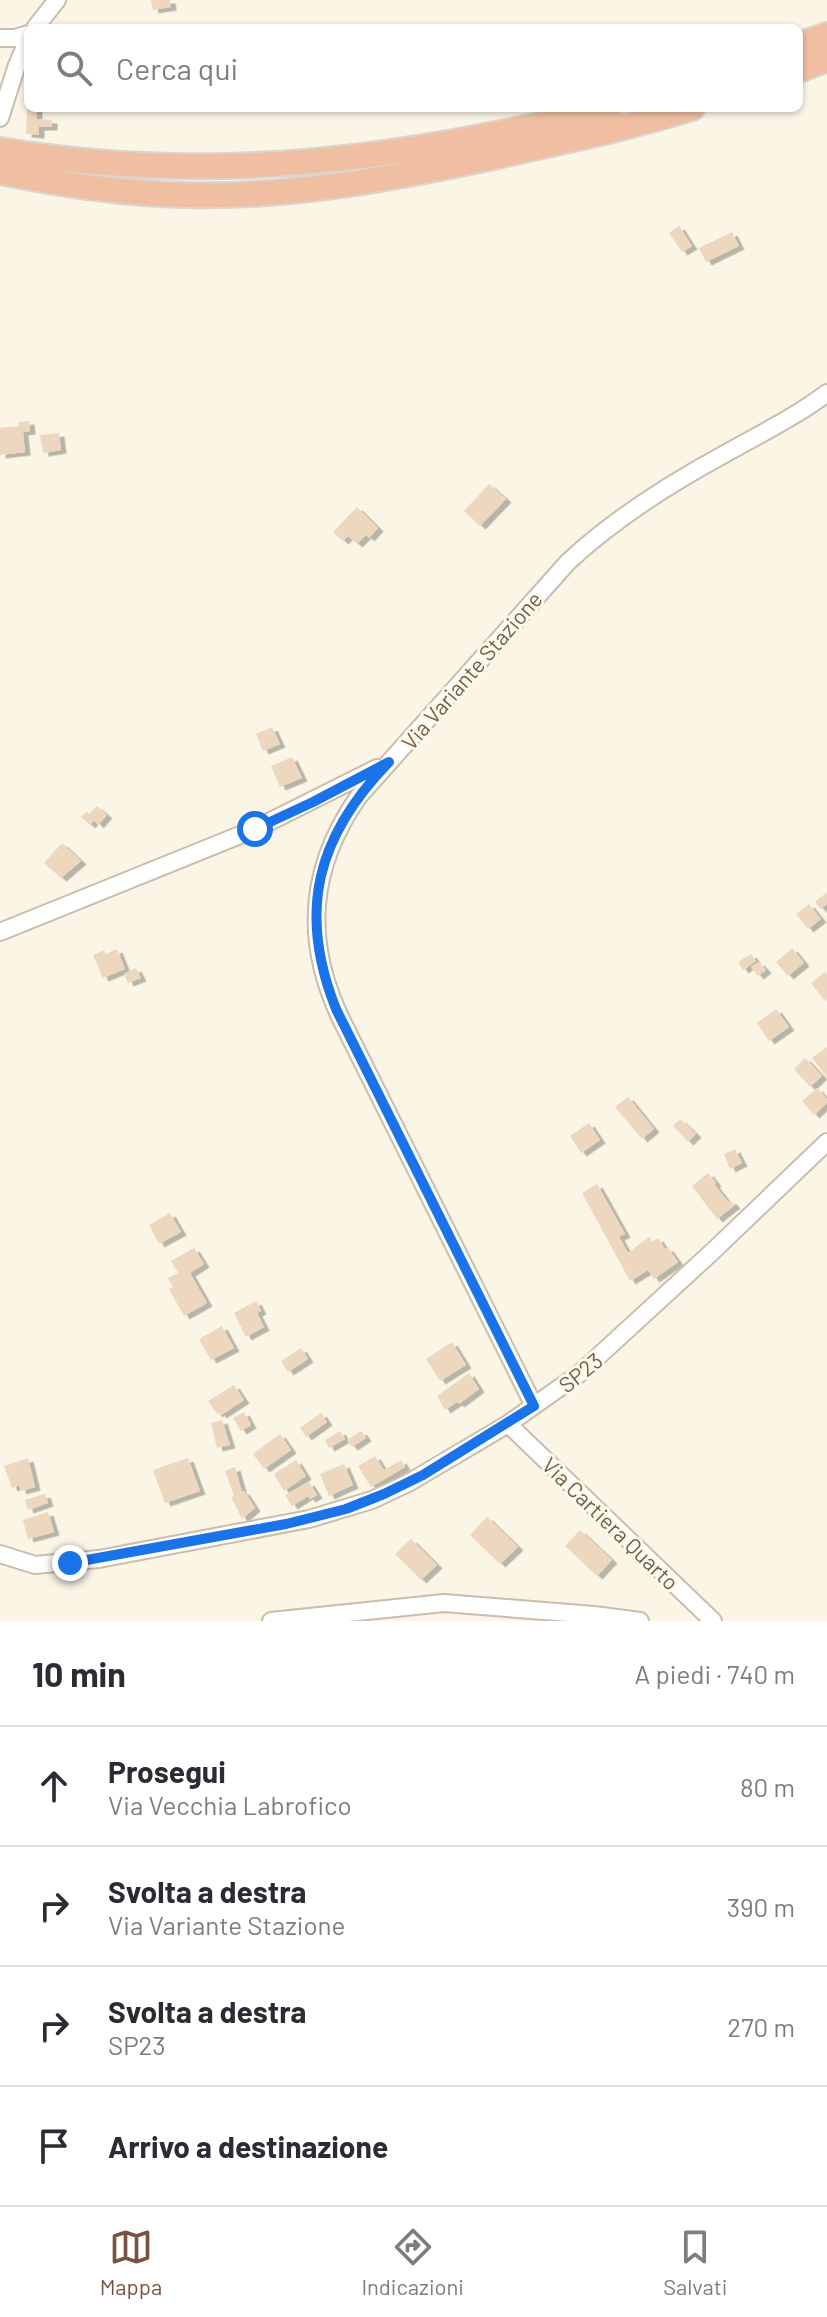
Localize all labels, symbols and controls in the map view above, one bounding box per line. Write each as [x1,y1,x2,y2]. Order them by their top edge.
search box [24,24,803,112]
icon: search [52,46,96,90]
text: Cerca qui [116,50,238,86]
street label: Via Variante Stazione [395,586,547,754]
route start [237,811,273,847]
street label: SP23 [553,1347,607,1397]
street label: Via Cartiera Quarto [537,1451,685,1595]
route end [52,1545,88,1581]
text: 10 min [32,1653,126,1694]
text: A piedi · 740 m [634,1658,795,1689]
text: Prosegui [108,1753,226,1789]
icon: ahead [32,1764,76,1808]
text: 80 m [740,1771,795,1802]
text: Via Vecchia Labrofico [108,1789,352,1820]
text: Svolta a destra [108,1873,306,1909]
icon: right [32,1884,76,1928]
text: 390 m [727,1891,795,1922]
text: Via Variante Stazione [108,1909,345,1940]
text: Svolta a destra [108,1993,306,2029]
icon: right [32,2004,76,2048]
text: 270 m [727,2011,795,2042]
text: SP23 [108,2029,166,2060]
icon: arrive [32,2124,76,2168]
text: Arrivo a destinazione [108,2128,388,2164]
tab: Mappa [100,2225,162,2299]
tab: Indicazioni [361,2225,464,2299]
tab: Salvati [663,2225,727,2299]

